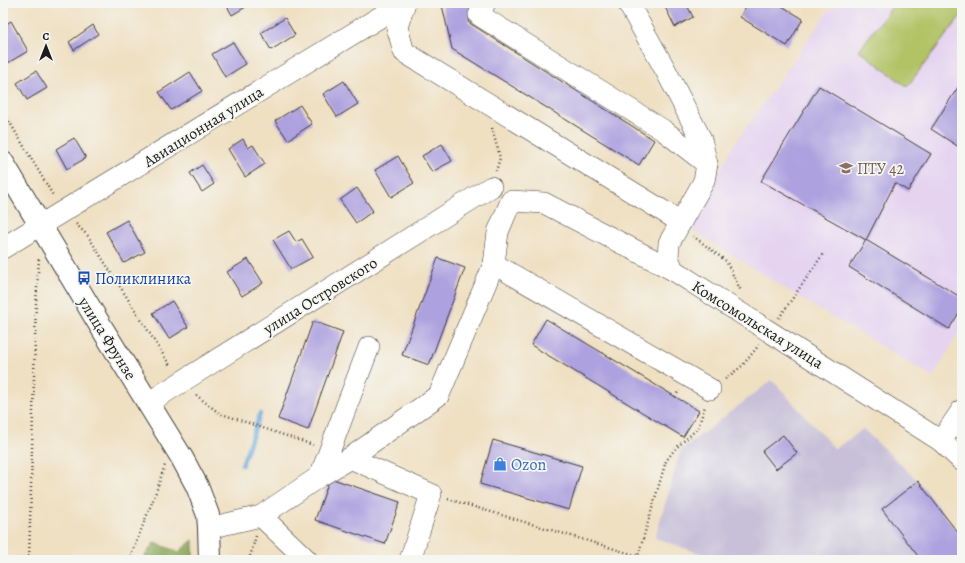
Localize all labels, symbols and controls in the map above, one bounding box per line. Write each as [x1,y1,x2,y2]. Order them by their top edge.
north arrow [26,26,66,66]
text: С [43,29,50,44]
street label: Авиационная улица [139,81,268,173]
place label: ПТУ 42 [857,158,904,180]
school or university icon: ПТУ 42 [838,160,854,176]
street label: улица Островского [258,252,382,340]
place label: Поликлиника [95,268,192,290]
bus stop icon: Поликлиника [76,270,92,286]
street label: Комсомольская улица [688,275,828,375]
street label: улица Фрунзе [72,292,141,384]
place label: Ozon [511,454,546,476]
shop icon: Ozon [492,456,508,472]

